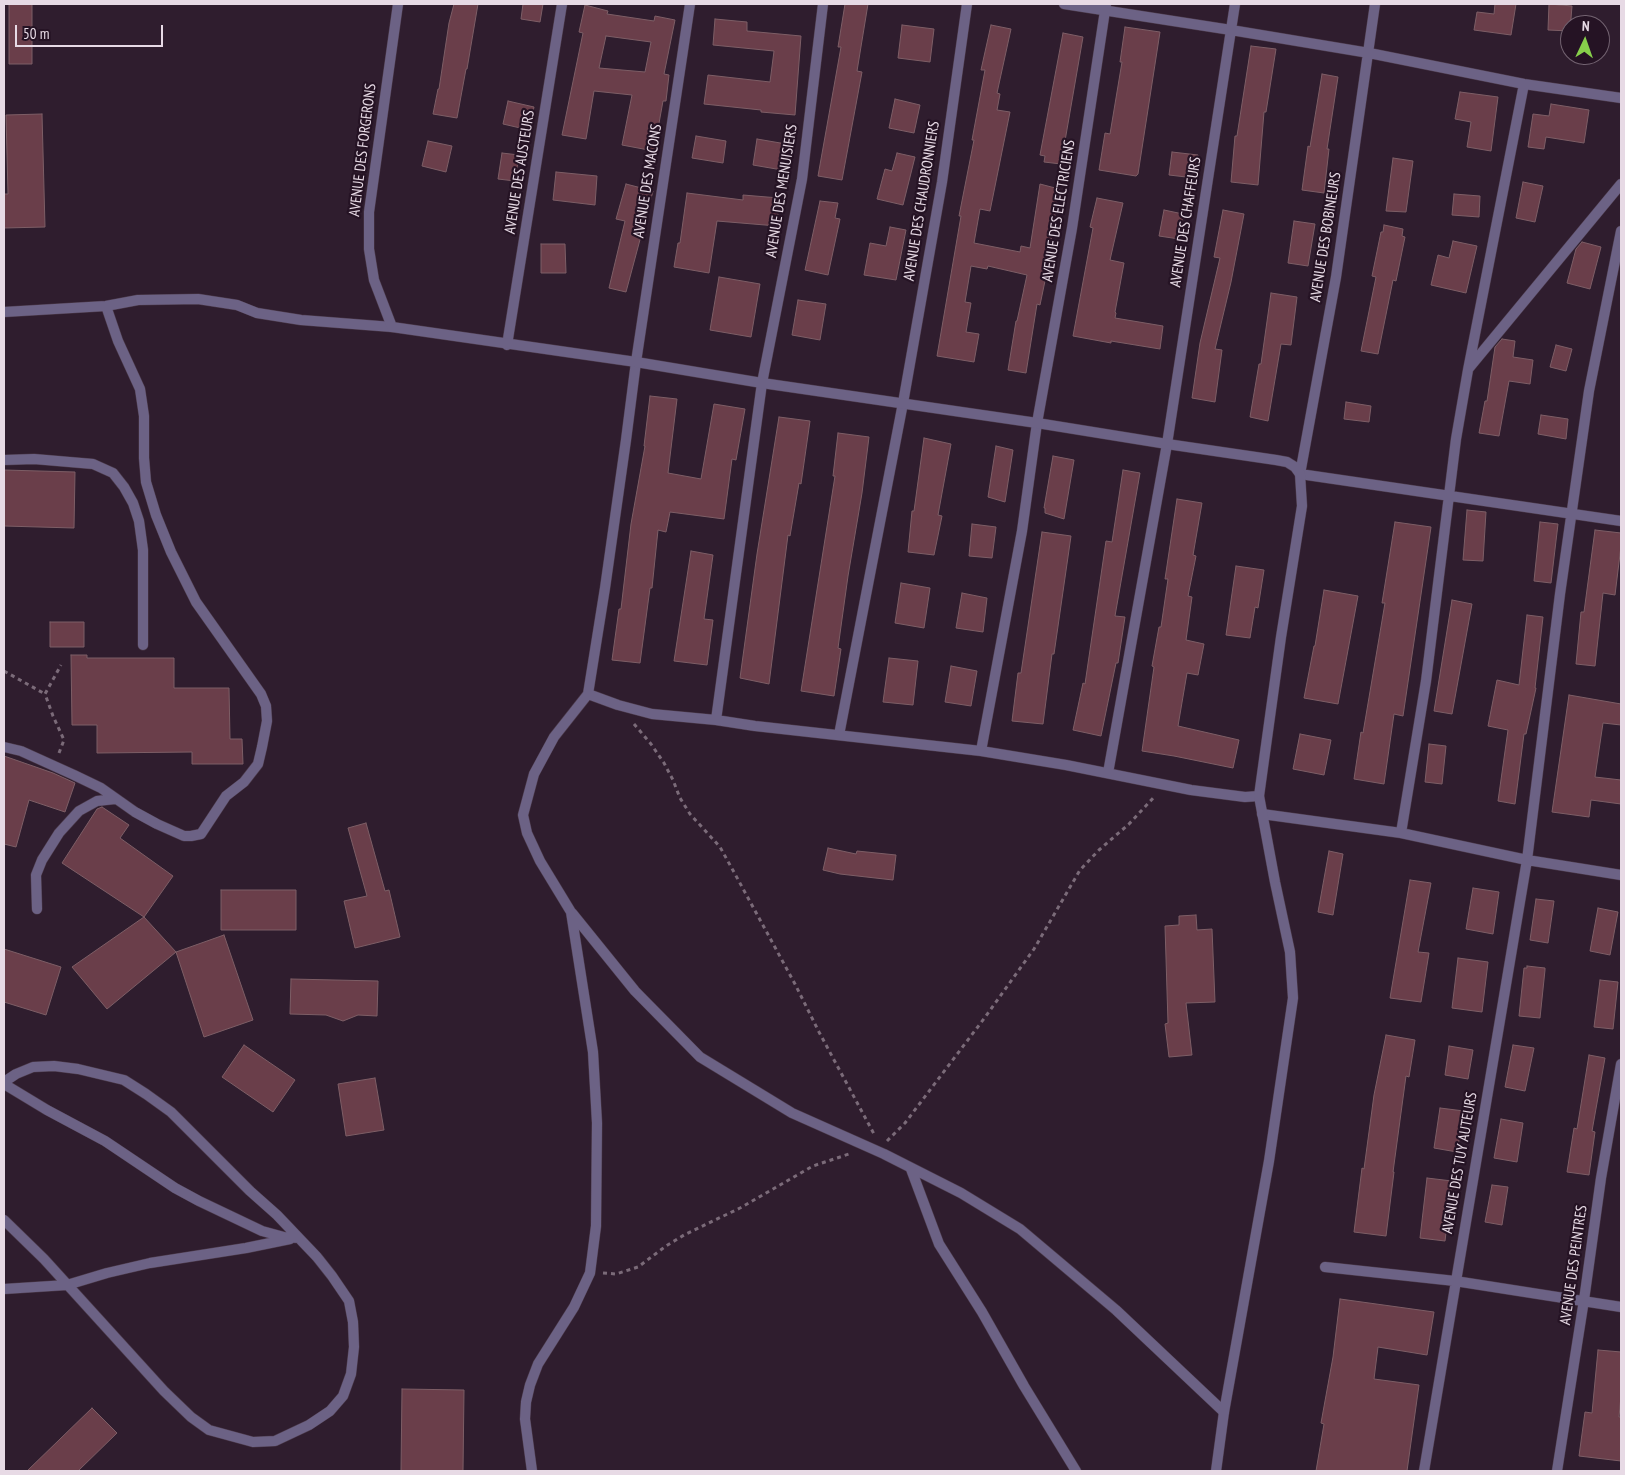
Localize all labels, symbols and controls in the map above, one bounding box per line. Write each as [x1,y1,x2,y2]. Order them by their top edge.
scale bar [18,15,165,47]
north arrow [1560,15,1610,65]
text: N [1581,17,1590,35]
text: 50 m [23,24,49,43]
street label: AVENUE DES FORGERONS [346,82,380,218]
street label: AVENUE DES AUSTEURS [501,109,539,235]
street label: AVENUE DES CHAUDRONNIERS [900,120,944,282]
street label: AVENUE DES MACONS [630,123,666,239]
street label: AVENUE DES MENUISIERS [763,123,801,259]
street label: AVENUE DES ELECTRICIENS [1039,139,1079,283]
street label: AVENUE DES CHAFFEURS [1167,156,1205,288]
street label: AVENUE DES BOBINEURS [1307,171,1345,303]
street label: AVENUE DES TUY AUTEURS [1439,1091,1481,1235]
street label: AVENUE DES PEINTRES [1557,1204,1591,1326]

